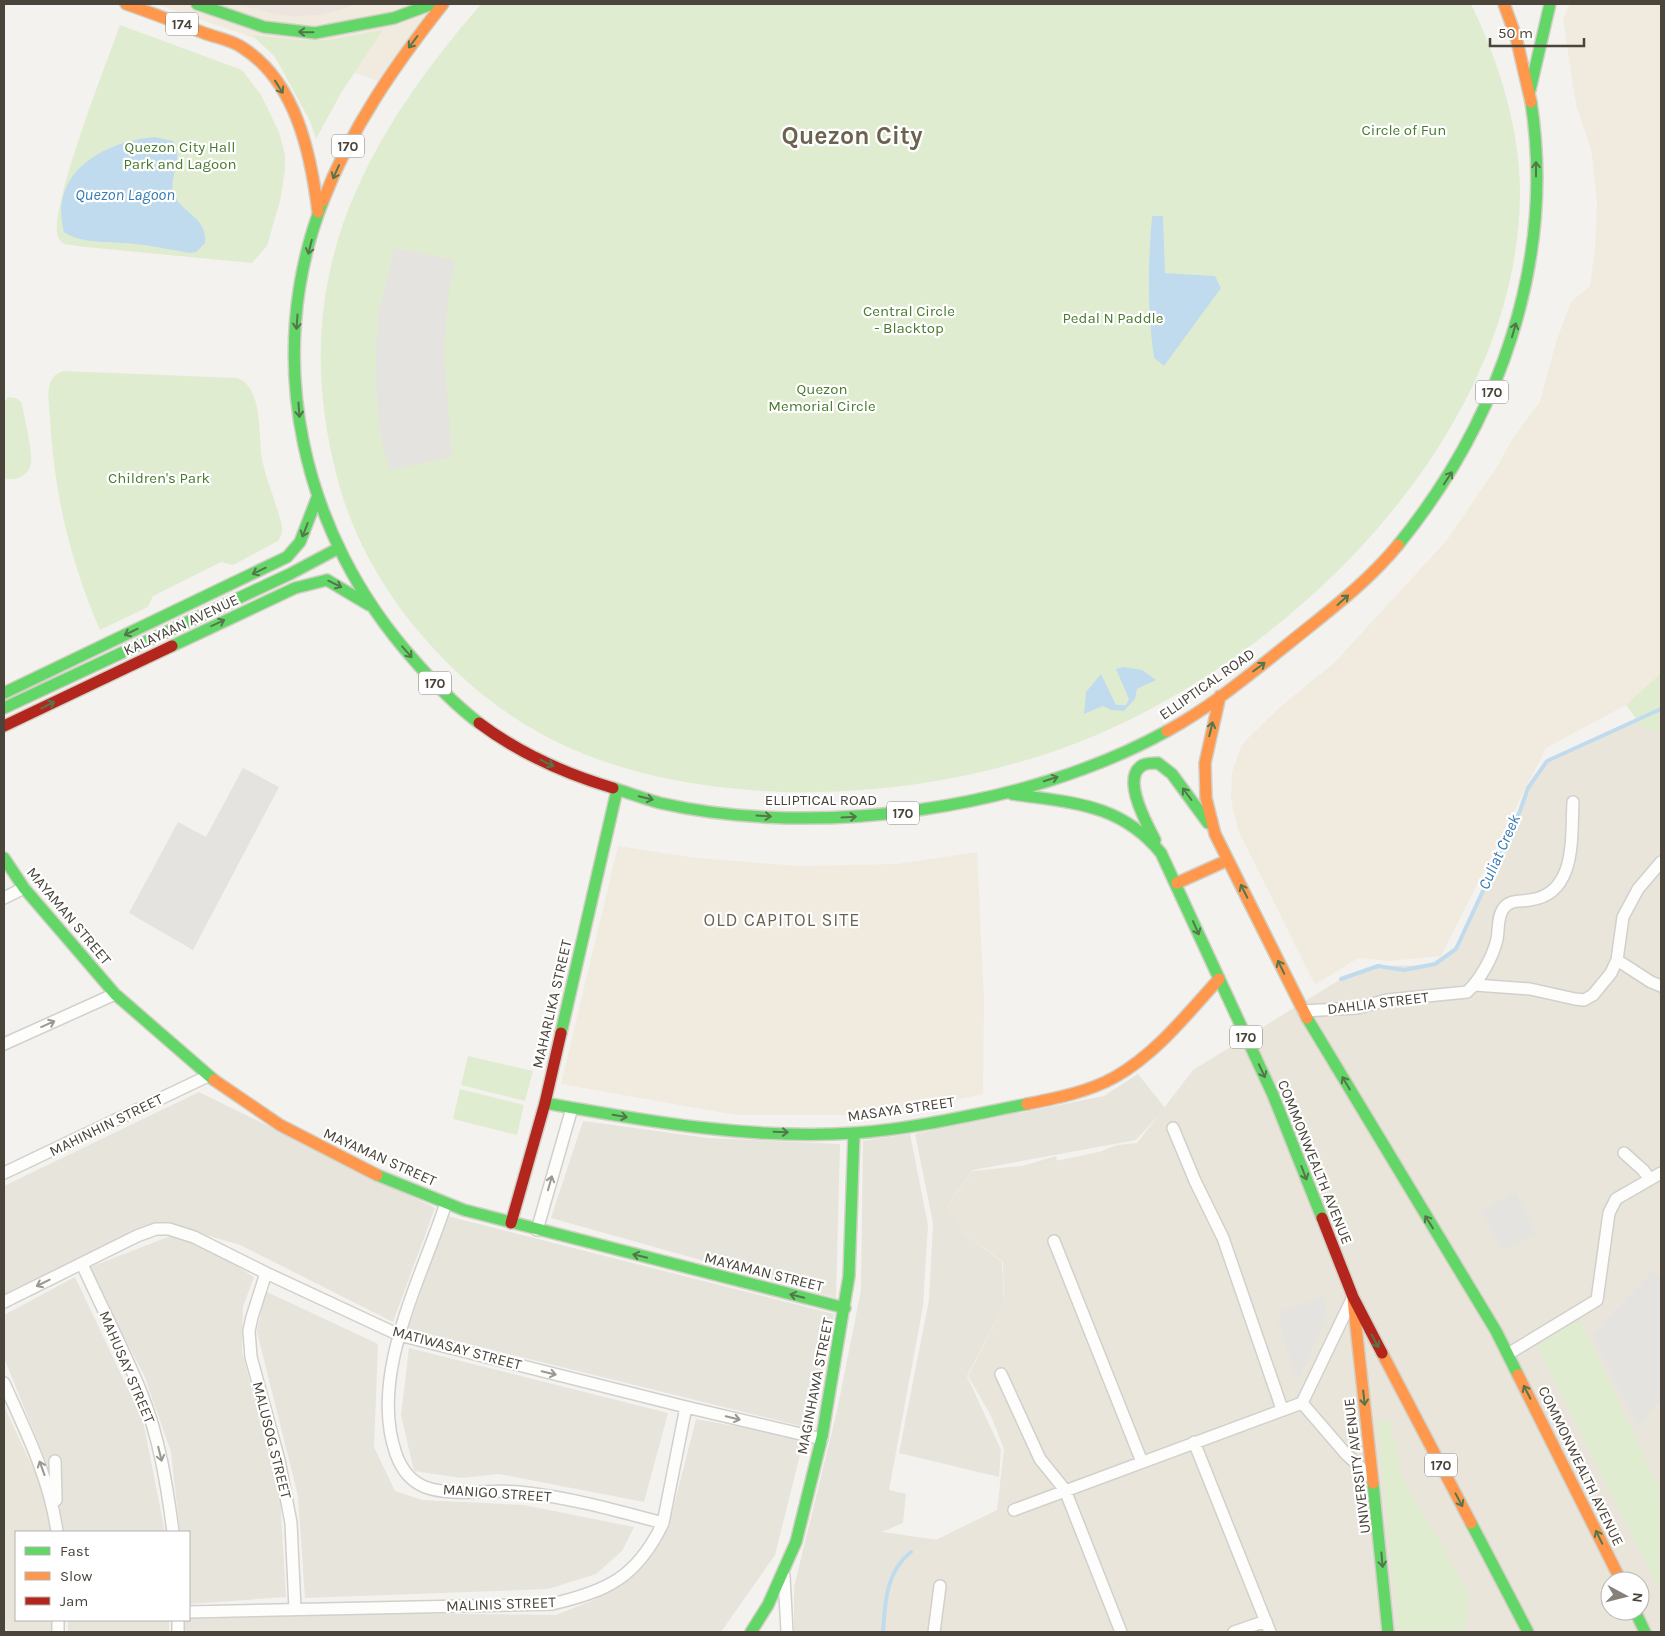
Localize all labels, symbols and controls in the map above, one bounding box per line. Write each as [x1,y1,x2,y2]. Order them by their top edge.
road number: 174 [166,12,198,36]
scale bar [1490,15,1584,47]
text: 50 m [1498,24,1533,42]
one-way arrow [298,28,314,37]
one-way arrow [408,35,418,49]
one-way arrow [274,79,284,93]
district label: Quezon City [782,121,923,150]
park label: Circle of Fun [1362,121,1446,139]
road number: 170 [332,134,364,158]
park label: Quezon City Hall Park and Lagoon [124,138,236,173]
one-way arrow [1531,162,1541,178]
one-way arrow [331,164,340,179]
water label: Quezon Lagoon [75,185,175,204]
one-way arrow [304,239,314,255]
park label: Central Circle - Blacktop [863,302,955,337]
park label: Pedal N Paddle [1063,309,1163,327]
one-way arrow [292,314,301,330]
one-way arrow [1510,322,1520,338]
park label: Quezon Memorial Circle [768,380,876,415]
road number: 170 [1476,381,1508,404]
one-way arrow [294,402,303,418]
park label: Children's Park [108,469,210,487]
one-way arrow [1443,471,1453,485]
one-way arrow [300,522,309,537]
one-way arrow [252,566,267,576]
one-way arrow [327,579,342,589]
street label: KALAYAAN AVENUE [121,590,241,660]
one-way arrow [1336,595,1349,606]
one-way arrow [210,618,225,628]
one-way arrow [124,628,139,637]
street label: ELLIPTICAL ROAD [1156,644,1258,724]
one-way arrow [401,646,413,659]
one-way arrow [1252,662,1266,672]
road number: 170 [419,671,451,694]
one-way arrow [40,700,55,709]
one-way arrow [1207,721,1217,737]
one-way arrow [539,759,554,769]
one-way arrow [1043,774,1059,784]
one-way arrow [1182,788,1193,801]
street label: ELLIPTICAL ROAD [765,791,877,809]
one-way arrow [638,793,654,803]
road number: 170 [887,801,919,824]
one-way arrow [756,811,772,821]
water label: Culiat Creek [1474,811,1524,892]
one-way arrow [840,813,856,822]
street label: MAYAMAN STREET [23,863,115,969]
one-way arrow [1239,884,1248,899]
district label: OLD CAPITOL SITE [704,909,860,931]
one-way arrow [1192,920,1202,935]
street label: MAHARLIKA STREET [528,937,576,1070]
one-way arrow [1276,960,1286,975]
street label: DAHLIA STREET [1326,988,1430,1018]
one-way arrow [40,1019,55,1028]
road number: 170 [1230,1026,1262,1048]
one-way arrow [1257,1063,1267,1078]
one-way arrow [1341,1075,1351,1090]
street label: COMMONWEALTH AVENUE [1274,1077,1356,1247]
street label: MAHINHIN STREET [46,1090,166,1160]
street label: MASAYA STREET [846,1092,956,1125]
one-way arrow [611,1112,627,1122]
street label: MAYAMAN STREET [321,1124,440,1190]
one-way arrow [773,1127,789,1136]
one-way arrow [1299,1165,1309,1180]
one-way arrow [546,1176,556,1192]
one-way arrow [1424,1216,1434,1230]
street label: MAYAMAN STREET [703,1249,826,1296]
one-way arrow [632,1251,648,1260]
one-way arrow [36,1279,51,1288]
one-way arrow [790,1291,806,1300]
street label: MAHUSAY STREET [95,1308,159,1426]
street label: MAGINHAWA STREET [793,1316,837,1456]
street label: MATIWASAY STREET [390,1322,524,1374]
one-way arrow [1370,1333,1380,1348]
one-way arrow [540,1368,556,1378]
street label: MALUSOG STREET [249,1379,295,1501]
street label: COMMONWEALTH AVENUE [1534,1383,1628,1549]
one-way arrow [1522,1384,1532,1399]
one-way arrow [1359,1390,1369,1406]
street label: UNIVERSITY AVENUE [1340,1397,1374,1535]
one-way arrow [725,1414,741,1423]
one-way arrow [156,1446,165,1462]
road number: 170 [1425,1454,1457,1476]
one-way arrow [37,1461,46,1476]
street label: MANIGO STREET [442,1480,552,1506]
one-way arrow [1455,1492,1464,1507]
one-way arrow [1594,1530,1604,1545]
legend [15,1531,190,1621]
text: Fast [60,1542,90,1560]
one-way arrow [1377,1551,1387,1567]
text: Slow [60,1567,92,1585]
north arrow [1600,1571,1650,1621]
text: Jam [60,1592,88,1610]
text: N [1628,1592,1646,1604]
street label: MALINIS STREET [446,1593,557,1615]

